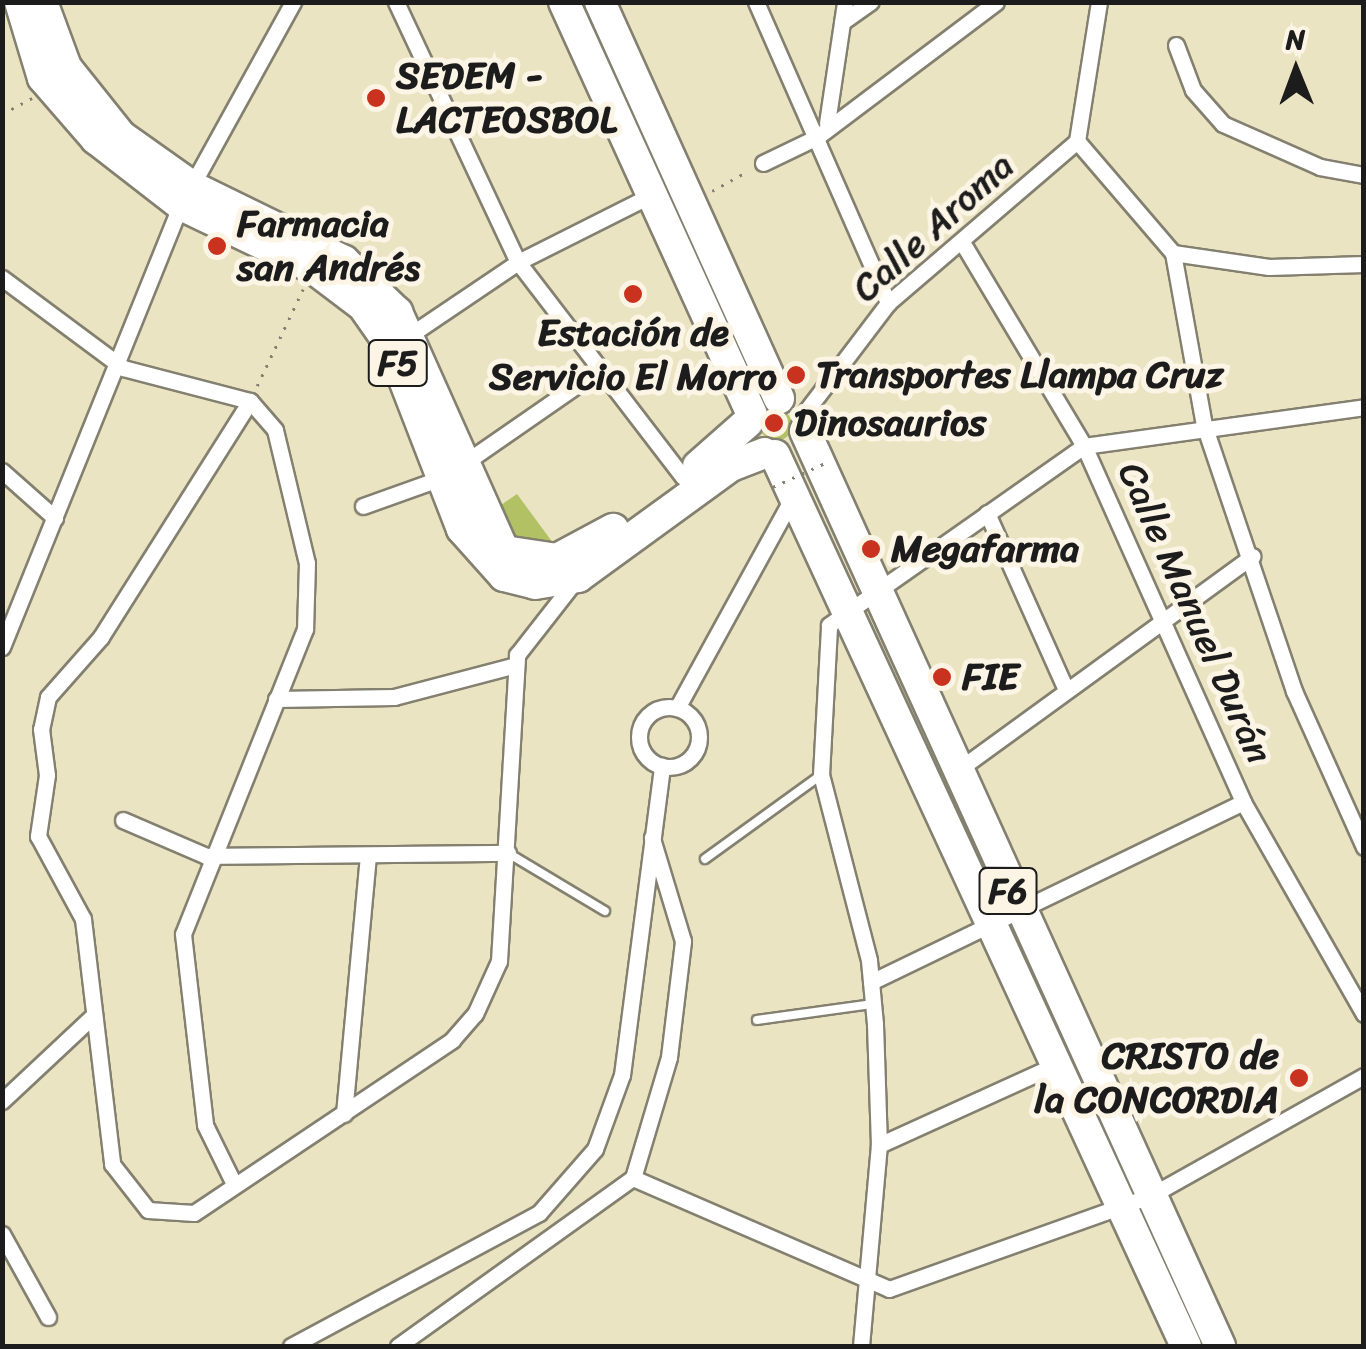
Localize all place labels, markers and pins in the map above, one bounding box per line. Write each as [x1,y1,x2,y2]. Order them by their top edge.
place label: SEDEM - LACTEOSBOL [396,53,617,142]
marker: SEDEM - LACTEOSBOL [365,87,387,109]
place label: Farmacia san Andrés [237,201,422,290]
marker: Farmacia san Andrés [206,235,228,257]
marker: Estación de Servicio El Morro [622,283,644,305]
place label: Estación de Servicio El Morro [489,310,777,399]
place label: Transportes Llampa Cruz [816,352,1224,398]
marker: Transportes Llampa Cruz [785,364,807,386]
place label: Dinosaurios [794,400,986,446]
marker: Dinosaurios [763,412,785,434]
place label: Megafarma [891,526,1079,572]
marker: Megafarma [860,538,882,560]
place label: FIE [962,654,1019,700]
marker: FIE [931,666,953,688]
place label: CRISTO de la CONCORDIA [1034,1033,1279,1122]
marker: CRISTO de la CONCORDIA [1288,1067,1310,1089]

